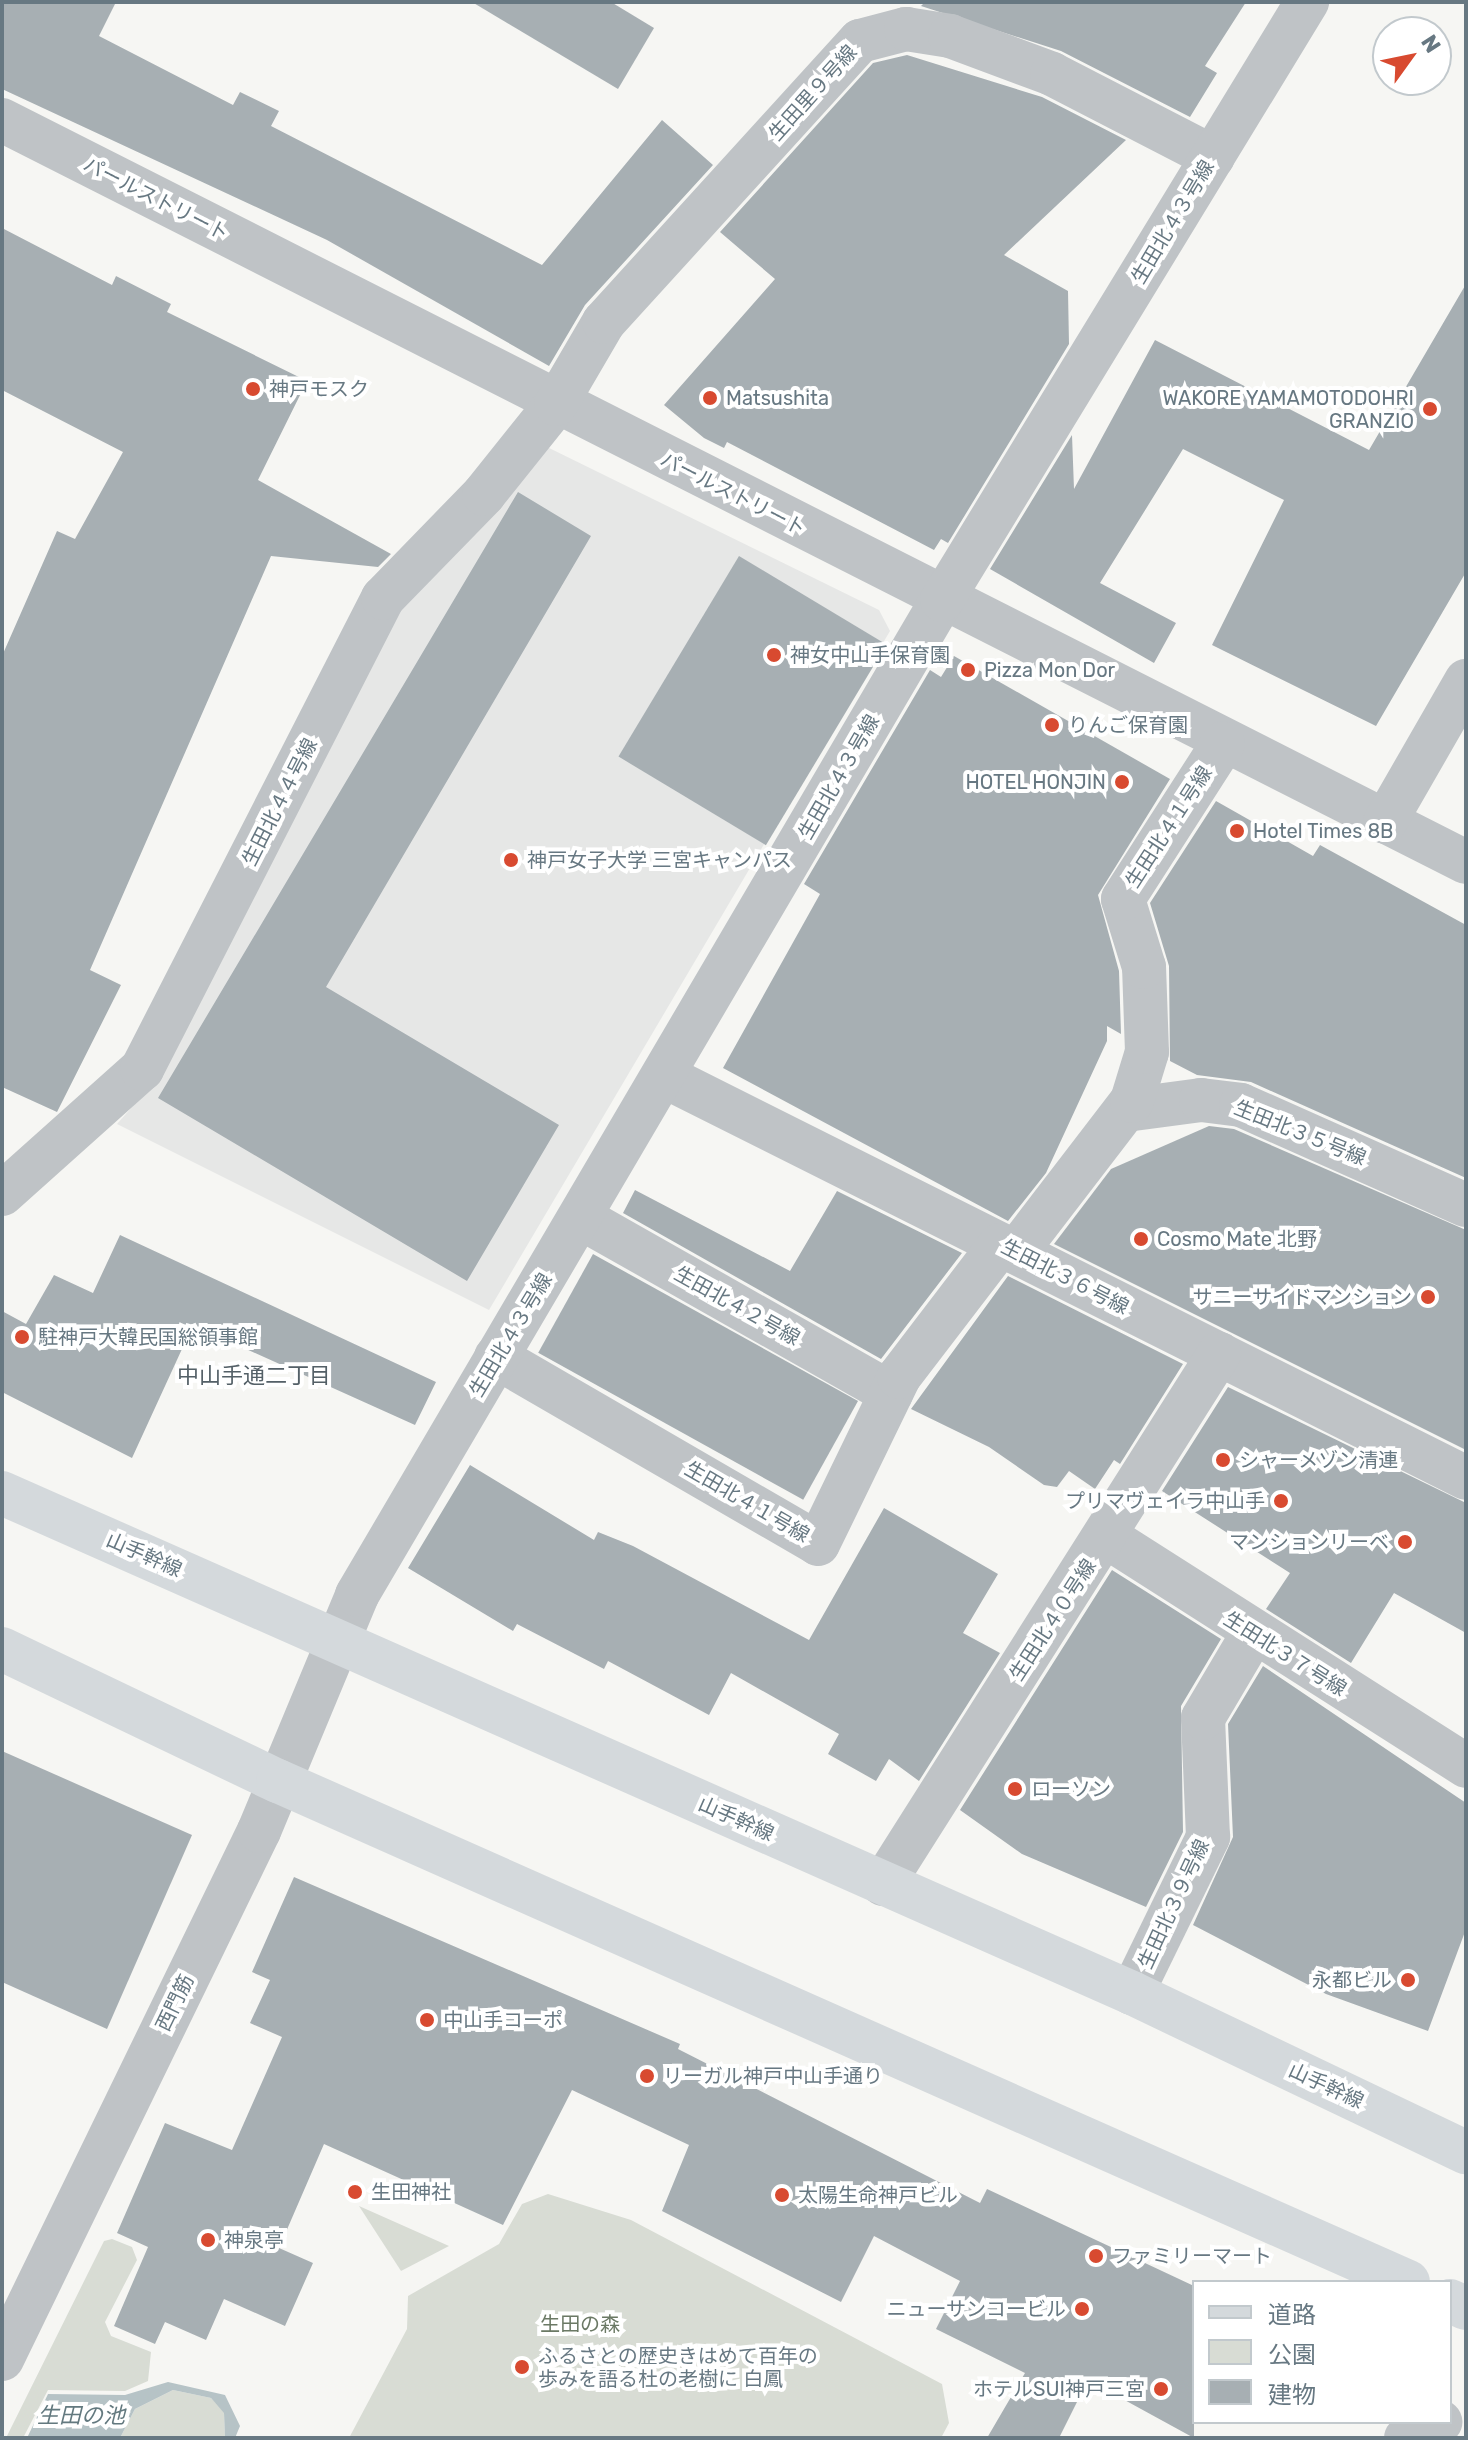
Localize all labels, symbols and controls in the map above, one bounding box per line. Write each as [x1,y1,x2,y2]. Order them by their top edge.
north arrow [1372,16,1452,96]
text: N [1415,30,1446,58]
street label: 生田里９号線 [764,40,862,146]
street label: パールストリート [79,152,233,246]
street label: 生田北４３号線 [1127,156,1219,288]
place label: 神戸モスク [269,377,369,401]
marker: 神戸モスク [244,380,262,398]
place label: Matsushita [726,386,829,410]
place label: WAKORE YAMAMOTODOHRI GRANZIO [1162,386,1414,433]
marker: Matsushita [701,389,719,407]
marker: WAKORE YAMAMOTODOHRI GRANZIO [1421,400,1439,418]
street label: パールストリート [656,447,810,541]
place label: 神女中山手保育園 [790,643,950,667]
marker: 神女中山手保育園 [765,646,783,664]
place label: Pizza Mon Dor [984,658,1115,682]
marker: Pizza Mon Dor [959,661,977,679]
street label: 生田北４３号線 [794,710,884,844]
place label: りんご保育園 [1068,713,1188,737]
marker: りんご保育園 [1043,716,1061,734]
street label: 生田北４４号線 [238,734,322,870]
street label: 生田北４１号線 [1121,762,1217,892]
place label: HOTEL HONJIN [965,770,1106,794]
marker: HOTEL HONJIN [1113,773,1131,791]
place label: Hotel Times 8B [1253,819,1394,843]
marker: Hotel Times 8B [1228,822,1246,840]
place label: 神戸女子大学 三宮キャンパス [527,848,792,872]
marker: 神戸女子大学 三宮キャンパス [502,851,520,869]
street label: 生田北３５号線 [1231,1096,1369,1170]
place label: Cosmo Mate 北野 [1157,1227,1317,1251]
marker: Cosmo Mate 北野 [1132,1230,1150,1248]
street label: 生田北３６号線 [997,1235,1133,1319]
street label: 生田北４２号線 [670,1262,804,1350]
street label: 生田北４３号線 [465,1269,557,1401]
place label: サニーサイドマンション [1192,1285,1412,1309]
marker: サニーサイドマンション [1419,1288,1437,1306]
place label: 駐神戸大韓民国総領事館 [38,1325,258,1349]
marker: 駐神戸大韓民国総領事館 [13,1328,31,1346]
district label: 中山手通二丁目 [177,1363,331,1389]
place label: シャーメゾン清連 [1239,1448,1399,1472]
marker: シャーメゾン清連 [1214,1451,1232,1469]
street label: 生田北４１号線 [680,1457,814,1547]
place label: プリマヴェイラ中山手 [1065,1489,1265,1513]
marker: プリマヴェイラ中山手 [1272,1492,1290,1510]
street label: 山手幹線 [103,1528,185,1582]
place label: マンションリーベ [1229,1530,1389,1554]
marker: マンションリーベ [1396,1533,1414,1551]
street label: 生田北４０号線 [1005,1555,1101,1685]
street label: 生田北３７号線 [1219,1607,1351,1701]
place label: ローソン [1031,1777,1111,1801]
marker: ローソン [1006,1780,1024,1798]
street label: 山手幹線 [695,1792,777,1846]
street label: 生田北３９号線 [1134,1835,1214,1973]
place label: 永都ビル [1312,1968,1392,1992]
street label: 西門筋 [151,1971,199,2035]
marker: 永都ビル [1399,1971,1417,1989]
place label: 中山手コーポ [443,2008,563,2032]
marker: 中山手コーポ [418,2011,436,2029]
street label: 山手幹線 [1285,2058,1367,2114]
place label: リーガル神戸中山手通り [663,2064,883,2088]
marker: リーガル神戸中山手通り [638,2067,656,2085]
place label: 生田神社 [371,2180,451,2204]
marker: 生田神社 [346,2183,364,2201]
place label: 太陽生命神戸ビル [798,2183,958,2207]
marker: 太陽生命神戸ビル [773,2186,791,2204]
place label: 神泉亭 [224,2228,284,2252]
marker: 神泉亭 [199,2231,217,2249]
place label: ファミリーマート [1112,2244,1272,2268]
marker: ファミリーマート [1087,2247,1105,2265]
legend [1192,2280,1452,2424]
place label: ニューサンコービル [886,2297,1066,2321]
marker: ニューサンコービル [1073,2300,1091,2318]
text: 道路 [1268,2301,1316,2329]
park label: 生田の森 [540,2312,620,2336]
text: 公園 [1268,2341,1316,2369]
place label: ふるさとの歴史きはめて百年の 歩みを語る杜の老樹に 白鳳 [538,2344,818,2391]
marker: ふるさとの歴史きはめて百年の 歩みを語る杜の老樹に 白鳳 [513,2358,531,2376]
place label: ホテルSUI神戸三宮 [973,2377,1145,2401]
marker: ホテルSUI神戸三宮 [1152,2380,1170,2398]
text: 建物 [1268,2381,1316,2409]
water label: 生田の池 [37,2403,125,2429]

